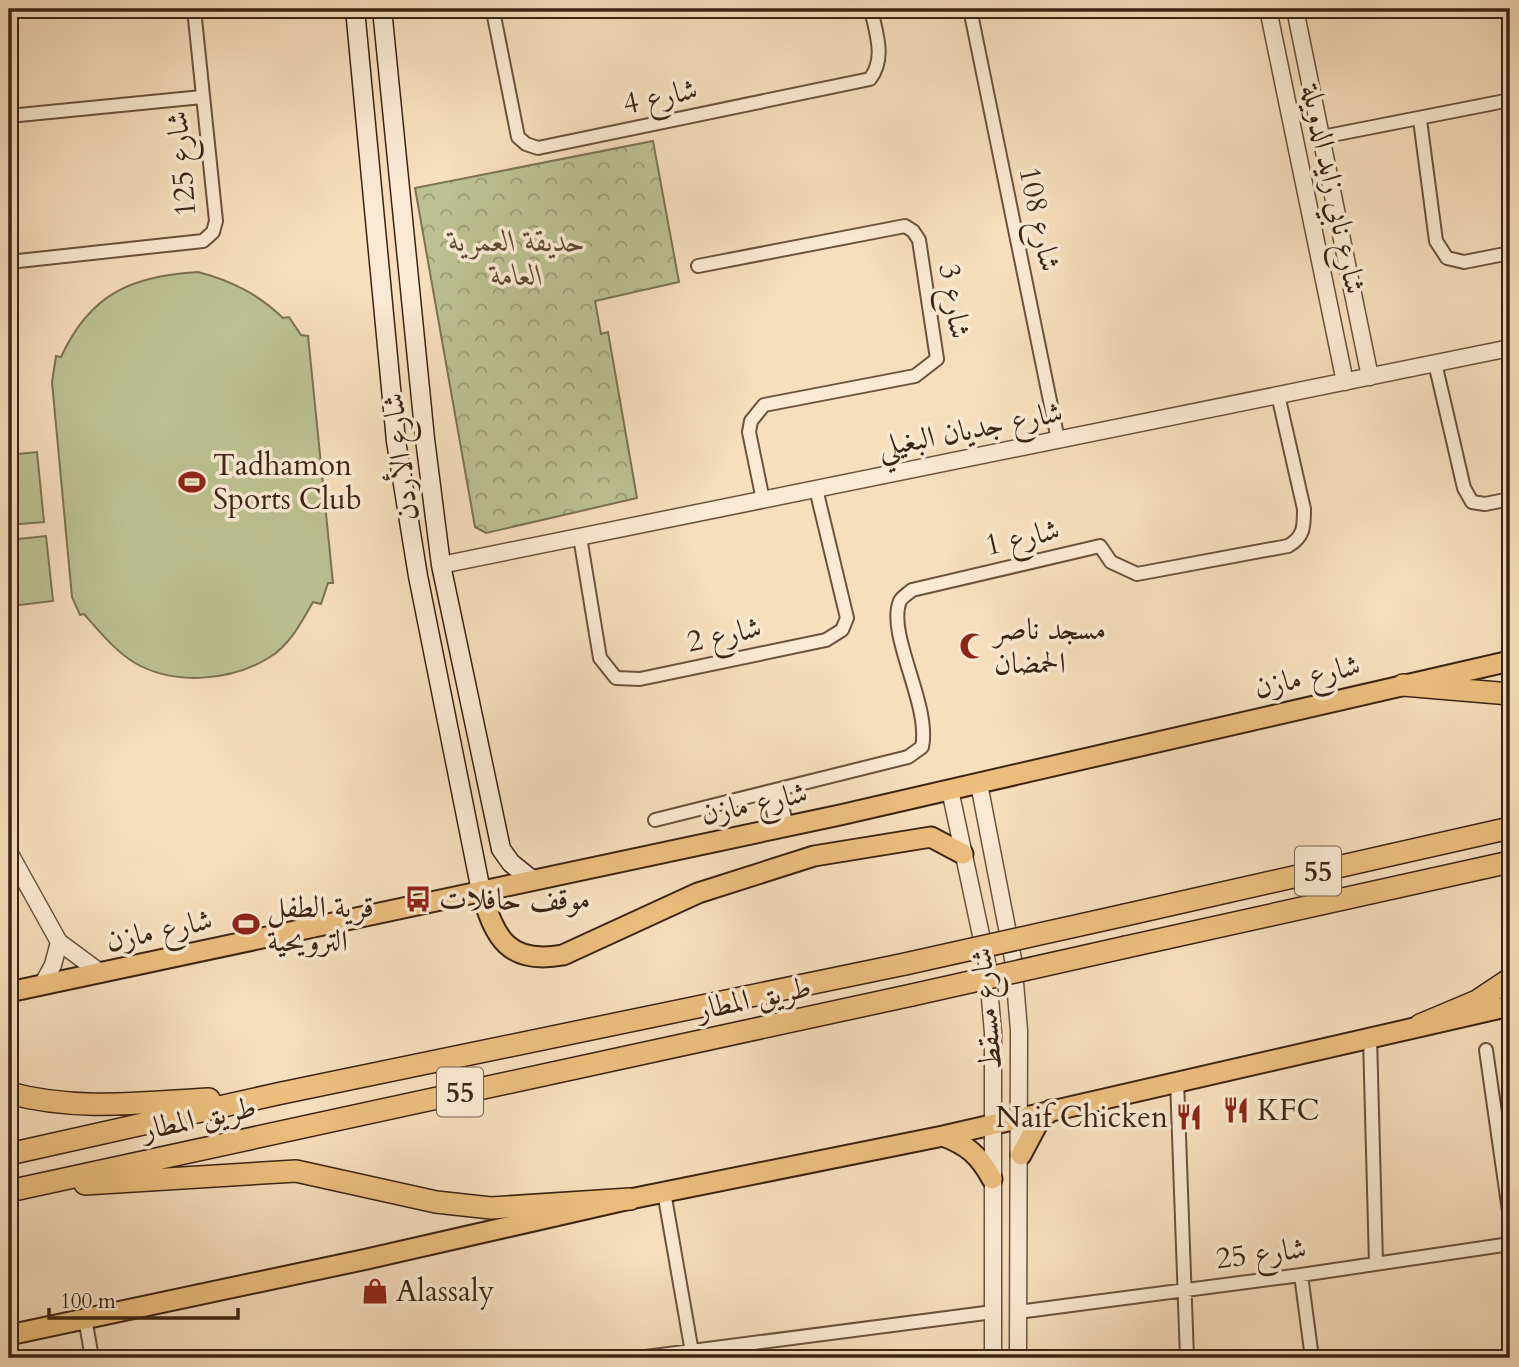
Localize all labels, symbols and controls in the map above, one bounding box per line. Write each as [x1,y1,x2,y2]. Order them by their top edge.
street label: شارع 4 [619,69,702,128]
street label: شارع نابي زايد الدويلة [1287,79,1376,299]
street label: شارع 125 [156,109,211,219]
street label: شارع 108 [1005,163,1071,276]
park label: حديقة العمرية العامة [446,221,585,296]
street label: شارع 3 [924,261,981,342]
street label: شارع الأردن [371,390,433,523]
street label: شارع جديان البغيلي [874,391,1068,475]
place label: Tadhamon Sports Club [213,445,362,520]
sports icon: Tadhamon Sports Club [177,467,207,497]
street label: شارع 1 [981,509,1064,570]
street label: شارع 2 [683,607,766,666]
place label: مسجد ناصر الحمضان [991,609,1106,684]
mosque icon: مسجد ناصر الحمضان [958,631,988,661]
street label: شارع مازن [1250,644,1365,712]
street label: شارع مازن [697,772,812,839]
road number: 55 [1295,846,1341,896]
place label: موقف حافلات [439,879,591,920]
bus stop icon: موقف حافلات [403,884,433,914]
place label: قرية الطفل الترويحية [267,887,374,962]
street label: شارع مازن [102,899,217,966]
sports icon: قرية الطفل الترويحية [231,909,261,939]
street label: شارع مسقط [961,946,1016,1072]
street label: طريق المطار [690,966,815,1031]
road number: 55 [437,1068,483,1116]
street label: طريق المطار [135,1086,260,1151]
place label: KFC [1257,1090,1319,1131]
restaurant icon: KFC [1221,1095,1251,1125]
place label: Naif Chicken [996,1097,1168,1138]
restaurant icon: Naif Chicken [1174,1102,1204,1132]
street label: شارع 25 [1213,1228,1309,1283]
place label: Alassaly [396,1271,495,1312]
scale bar [49,1276,238,1320]
shop icon: Alassaly [360,1276,390,1306]
text: 100 m [60,1287,116,1316]

